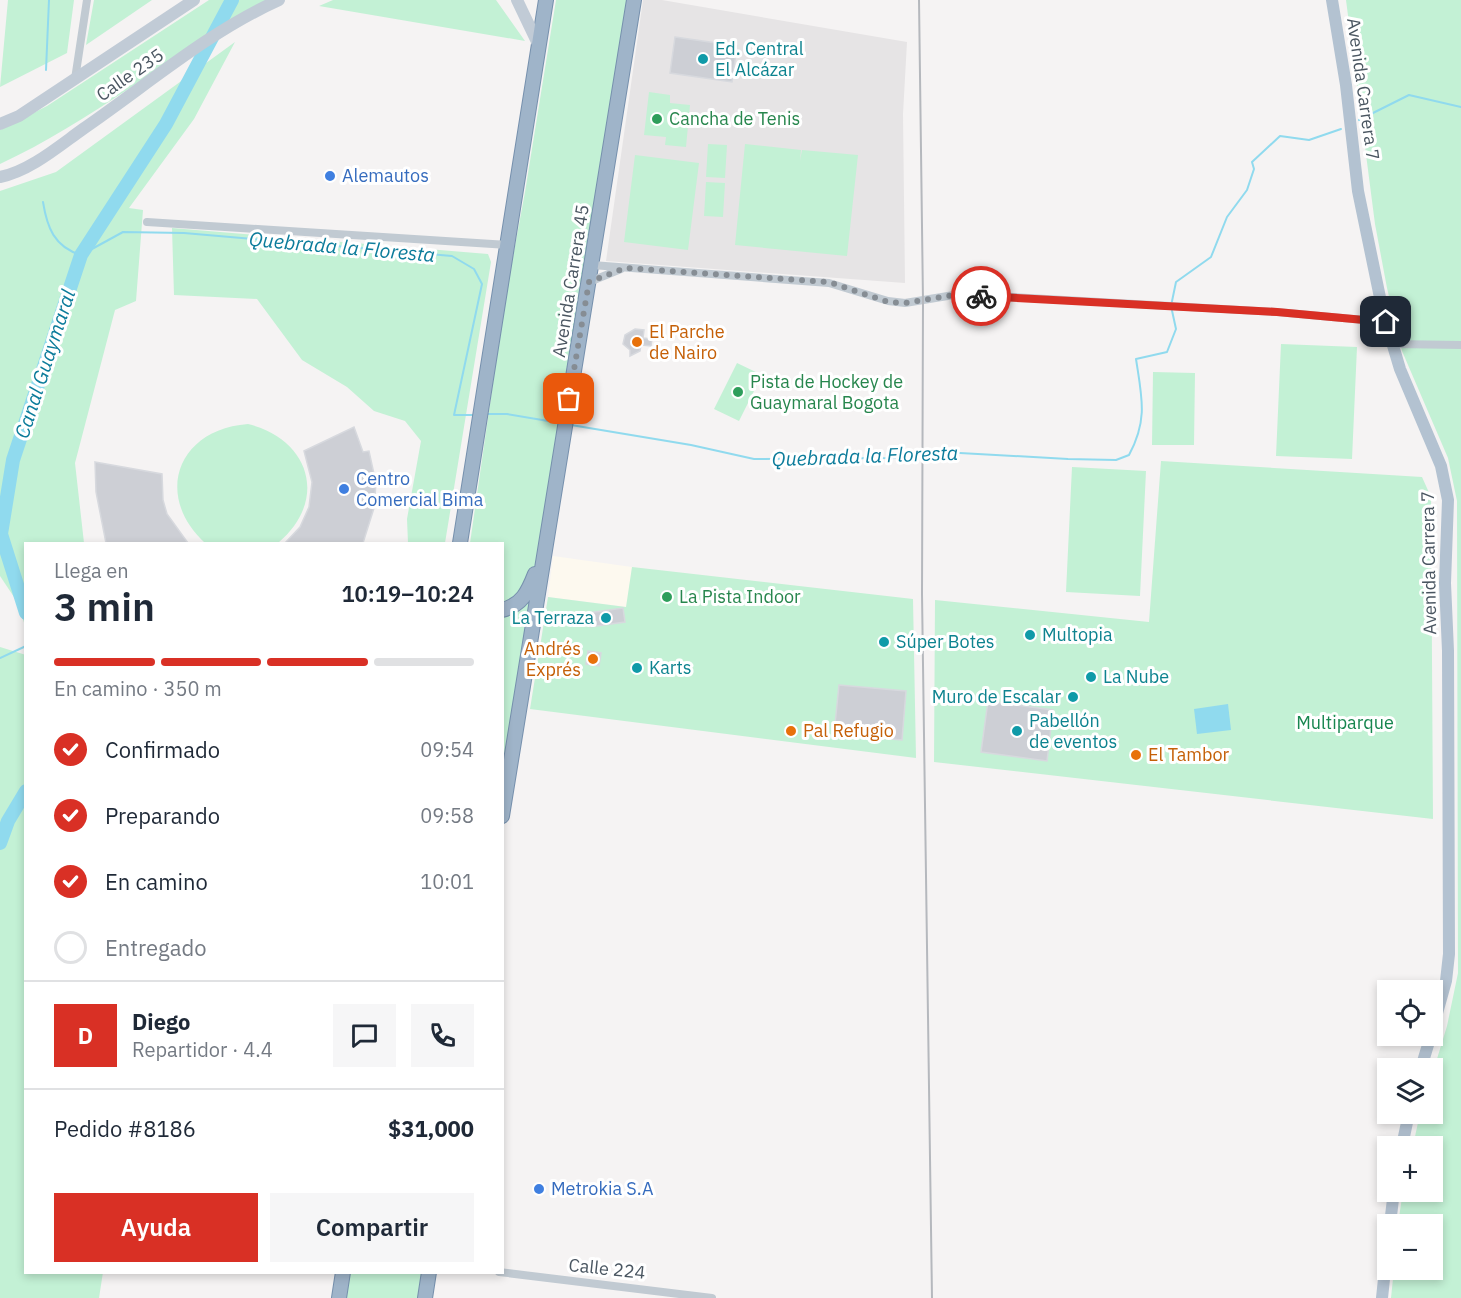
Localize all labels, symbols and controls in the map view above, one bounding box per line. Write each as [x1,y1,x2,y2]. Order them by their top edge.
street label: Avenida Carrera 7 [1342,16,1385,162]
place label: Ed. Central El Alcázar [715,37,804,81]
street label: Calle 235 [92,43,168,106]
marker: Ed. Central El Alcázar [696,52,710,66]
place label: Cancha de Tenis [669,107,800,130]
marker: Cancha de Tenis [650,112,664,126]
place label: Alemautos [342,164,429,187]
marker: Alemautos [323,169,337,183]
street label: Avenida Carrera 45 [547,203,594,359]
water label: Quebrada la Floresta [248,225,436,268]
courier [951,266,1011,326]
icon: bike [965,280,998,313]
water label: Canal Guaymaral [8,285,82,442]
pin [1360,296,1411,347]
icon: home [1369,305,1402,338]
place label: El Parche de Nairo [649,320,725,364]
marker: El Parche de Nairo [630,335,644,349]
place label: Pista de Hockey de Guaymaral Bogota [750,370,903,414]
pin [543,373,594,424]
icon: bag [552,382,585,415]
marker: Pista de Hockey de Guaymaral Bogota [731,385,745,399]
water label: Quebrada la Floresta [771,439,959,472]
place label: Centro Comercial Bima [356,467,484,511]
marker: Centro Comercial Bima [337,482,351,496]
street label: Avenida Carrera 7 [1416,491,1441,635]
text: Llega en [54,557,129,584]
text: 10:19–10:24 [341,579,474,608]
text: 3 min [54,581,155,632]
place label: La Pista Indoor [679,585,801,608]
marker: La Pista Indoor [660,590,674,604]
place label: La Terraza [511,606,594,629]
marker: La Terraza [599,611,613,625]
place label: Multopia [1042,623,1113,646]
marker: Multopia [1023,628,1037,642]
place label: Súper Botes [896,630,995,653]
marker: Súper Botes [877,635,891,649]
place label: Andrés Exprés [524,637,581,681]
marker: Andrés Exprés [586,652,600,666]
place label: Karts [649,656,692,679]
marker: Karts [630,661,644,675]
place label: La Nube [1103,665,1169,688]
marker: La Nube [1084,670,1098,684]
text: En camino · 350 m [54,675,222,702]
place label: Muro de Escalar [932,685,1061,708]
marker: Muro de Escalar [1066,690,1080,704]
place label: Pabellón de eventos [1029,709,1117,753]
park label: Multiparque [1296,711,1394,734]
place label: Pal Refugio [803,719,894,742]
marker: Pal Refugio [784,724,798,738]
marker: Pabellón de eventos [1010,724,1024,738]
icon: check [54,733,87,766]
text: Confirmado [105,735,220,764]
text: 09:54 [420,736,474,763]
place label: El Tambor [1148,743,1230,766]
marker: El Tambor [1129,748,1143,762]
icon: check [54,799,87,832]
text: Preparando [105,801,220,830]
text: 09:58 [420,802,474,829]
icon: check [54,865,87,898]
text: En camino [105,867,208,896]
text: 10:01 [420,868,474,895]
text: Entregado [105,933,206,962]
map controls [1377,980,1443,1280]
button: locate [1377,980,1443,1046]
button: chat [333,1004,396,1067]
button: phone [411,1004,474,1067]
text: Diego [132,1007,190,1036]
text: D [78,1021,93,1050]
text: Repartidor · 4.4 [132,1036,273,1063]
button: layers [1377,1058,1443,1124]
text: Pedido #8186 [54,1114,196,1143]
text: $31,000 [388,1114,474,1143]
button: + [1377,1136,1443,1202]
place label: Metrokia S.A [551,1177,654,1200]
marker: Metrokia S.A [532,1182,546,1196]
button: Ayuda [54,1193,258,1262]
button: Compartir [270,1193,474,1262]
button: − [1377,1214,1443,1280]
street label: Calle 224 [568,1253,647,1284]

